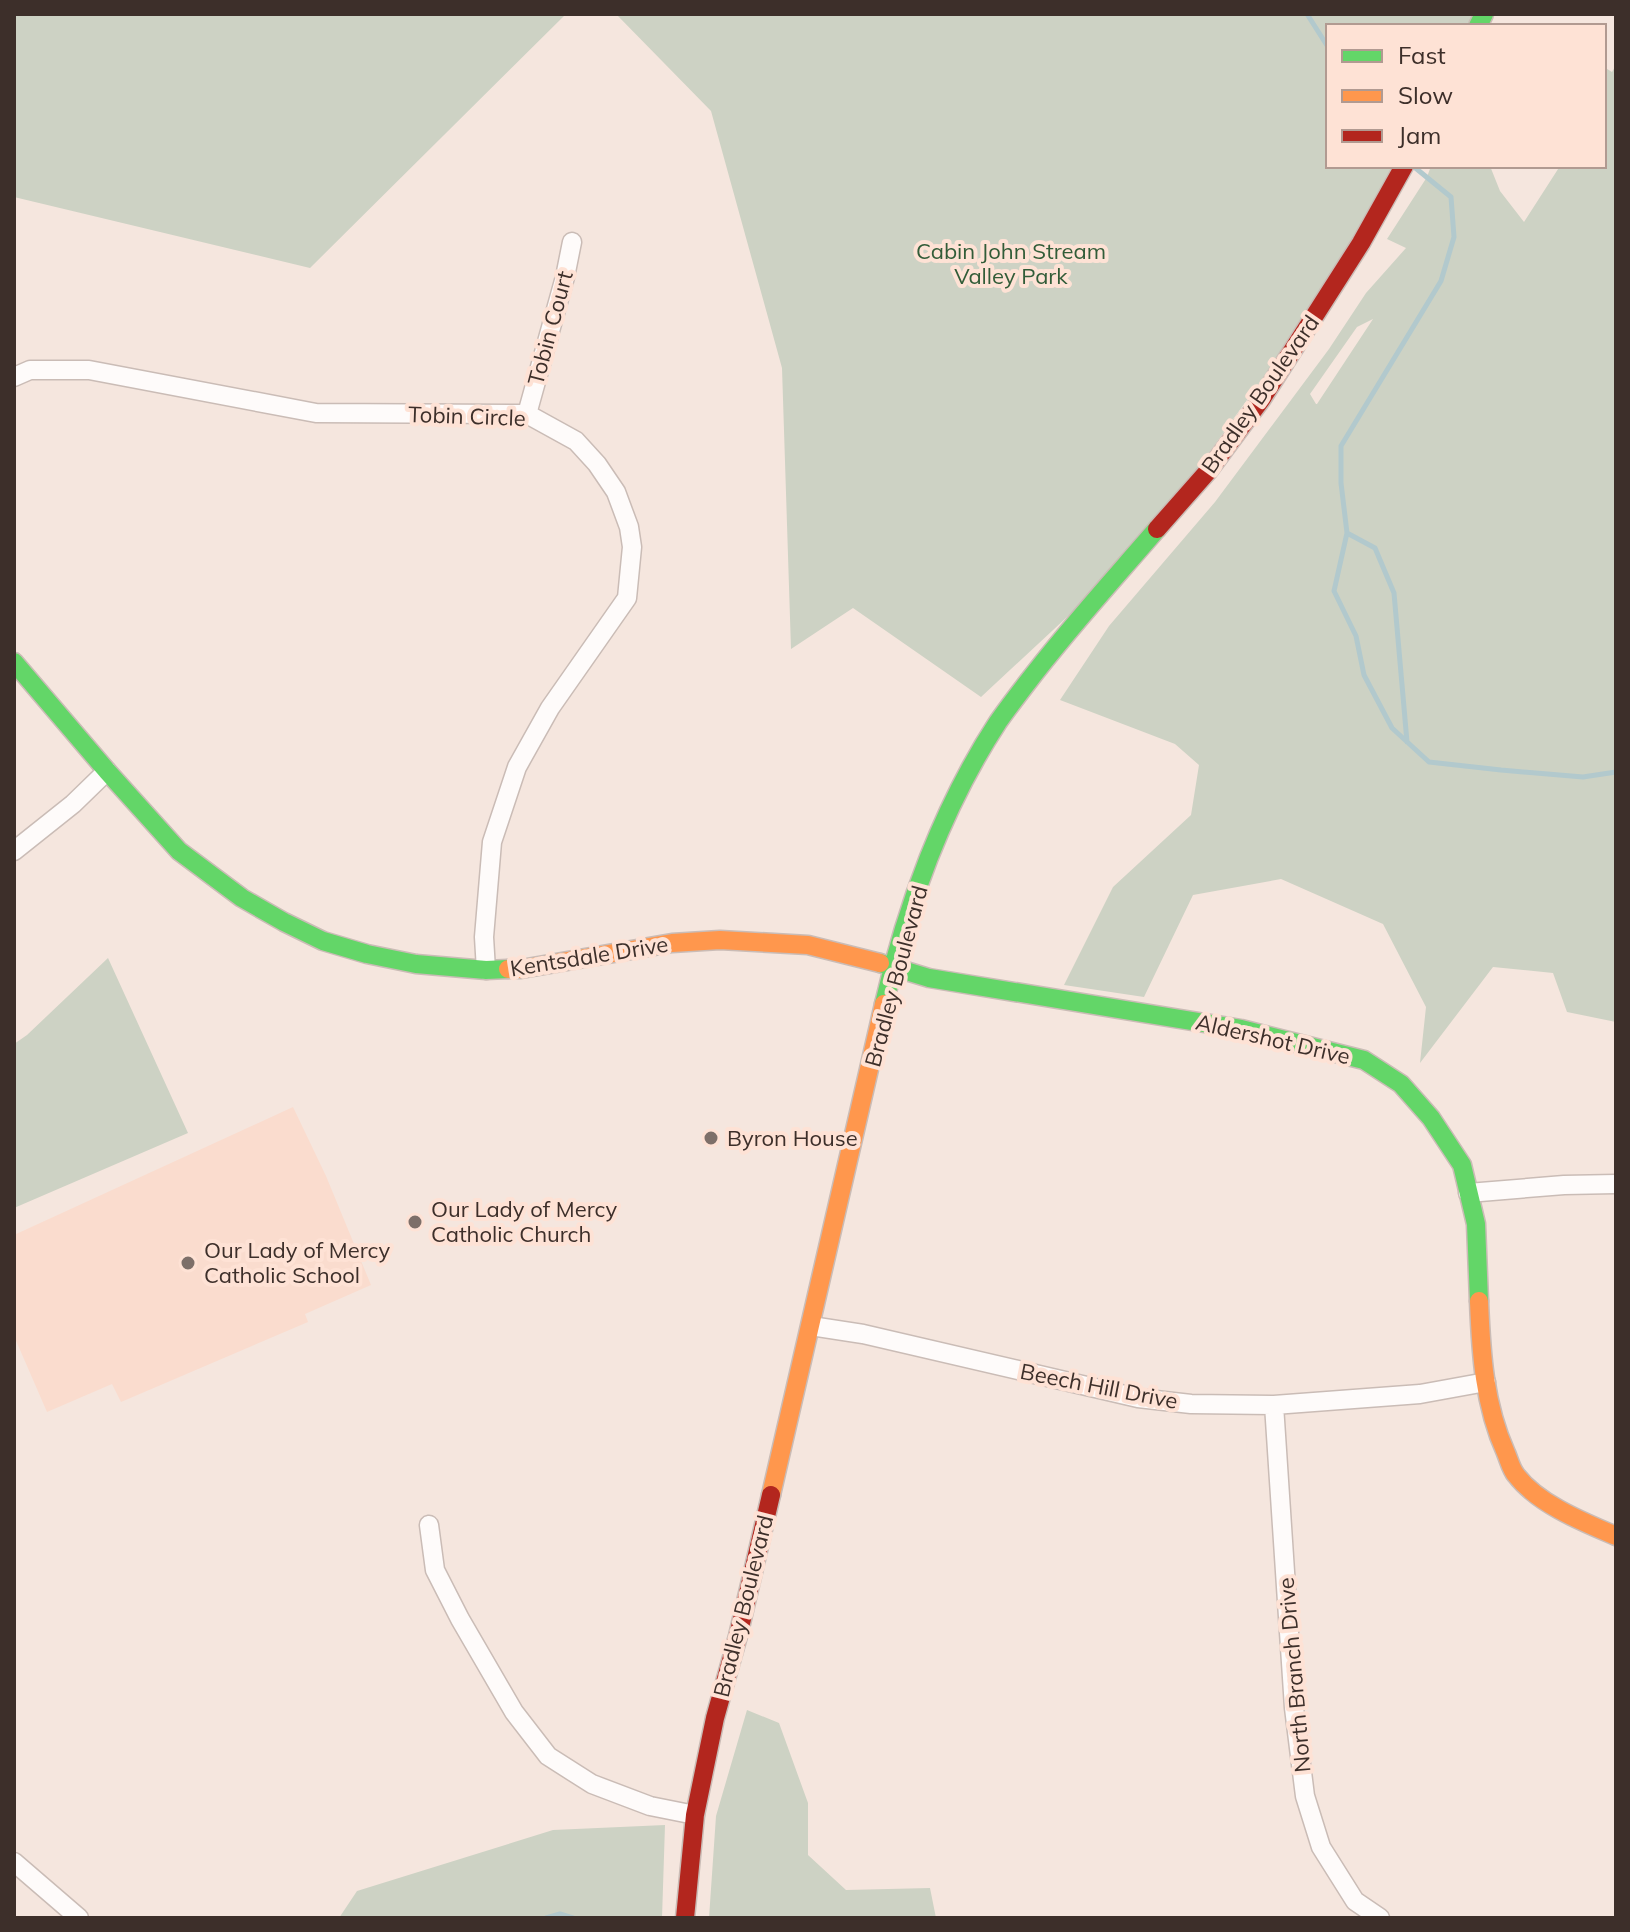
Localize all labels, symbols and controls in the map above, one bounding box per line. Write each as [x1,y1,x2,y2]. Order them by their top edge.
legend [1326,24,1606,168]
text: Fast [1398,40,1446,70]
text: Slow [1398,80,1453,110]
text: Jam [1398,120,1441,150]
park label: Cabin John Stream Valley Park [916,237,1106,290]
street label: Tobin Court [521,268,579,388]
street label: Bradley Boulevard [1195,309,1325,479]
street label: Tobin Circle [408,400,526,432]
street label: Bradley Boulevard [858,882,934,1070]
street label: Kentsdale Drive [508,930,670,982]
street label: Aldershot Drive [1193,1008,1353,1070]
place label: Byron House [727,1124,858,1152]
marker: Byron House [702,1129,720,1147]
place label: Our Lady of Mercy Catholic Church [431,1195,618,1248]
marker: Our Lady of Mercy Catholic Church [406,1213,424,1231]
place label: Our Lady of Mercy Catholic School [204,1236,391,1289]
marker: Our Lady of Mercy Catholic School [179,1254,197,1272]
street label: Beech Hill Drive [1018,1357,1180,1415]
street label: Bradley Boulevard [707,1512,779,1700]
street label: North Branch Drive [1272,1576,1316,1774]

